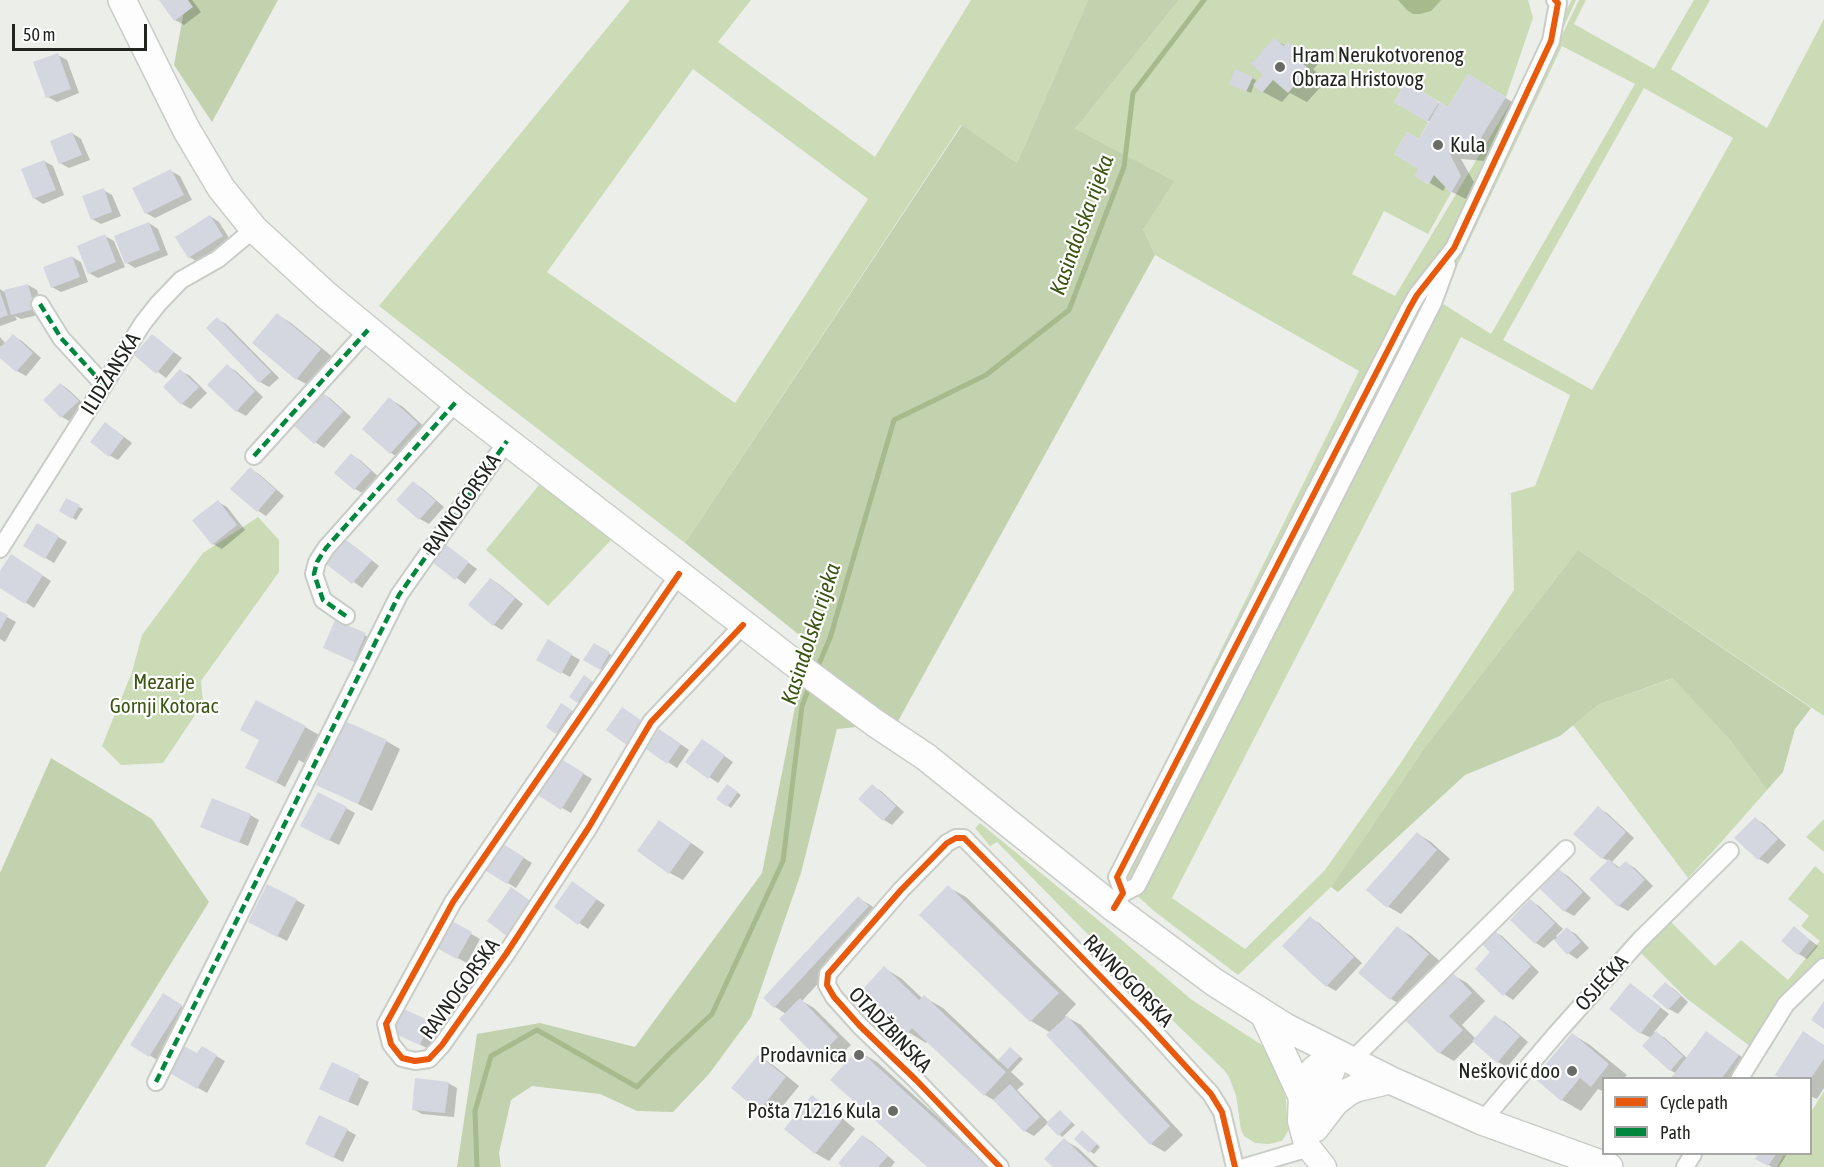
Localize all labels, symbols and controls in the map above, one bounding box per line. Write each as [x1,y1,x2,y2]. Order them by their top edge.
scale bar [15,12,150,50]
text: 50 m [23,24,55,45]
place label: Hram Nerukotvorenog Obraza Hristovog [1292,42,1464,92]
marker: Hram Nerukotvorenog Obraza Hristovog [1273,60,1287,74]
place label: Kula [1450,132,1486,158]
marker: Kula [1431,138,1445,152]
water label: Kasindolska rijeka [1044,151,1120,299]
street label: ILIDŽANSKA [76,328,146,420]
street label: RAVNOGORSKA [418,449,506,561]
water label: Kasindolska rijeka [776,560,846,708]
park label: Mezarje Gornji Kotorac [110,669,218,719]
street label: RAVNOGORSKA [1078,930,1178,1032]
street label: RAVNOGORSKA [415,934,505,1044]
street label: OSJEČKA [1570,950,1634,1016]
street label: OTADŽBINSKA [843,982,937,1078]
place label: Prodavnica [760,1042,847,1068]
marker: Prodavnica [852,1048,866,1062]
place label: Nešković doo [1458,1058,1560,1084]
marker: Nešković doo [1565,1064,1579,1078]
legend [1602,1077,1812,1155]
text: Cycle path [1660,1092,1728,1113]
place label: Pošta 71216 Kula [747,1098,881,1124]
marker: Pošta 71216 Kula [886,1104,900,1118]
text: Path [1660,1122,1691,1143]

